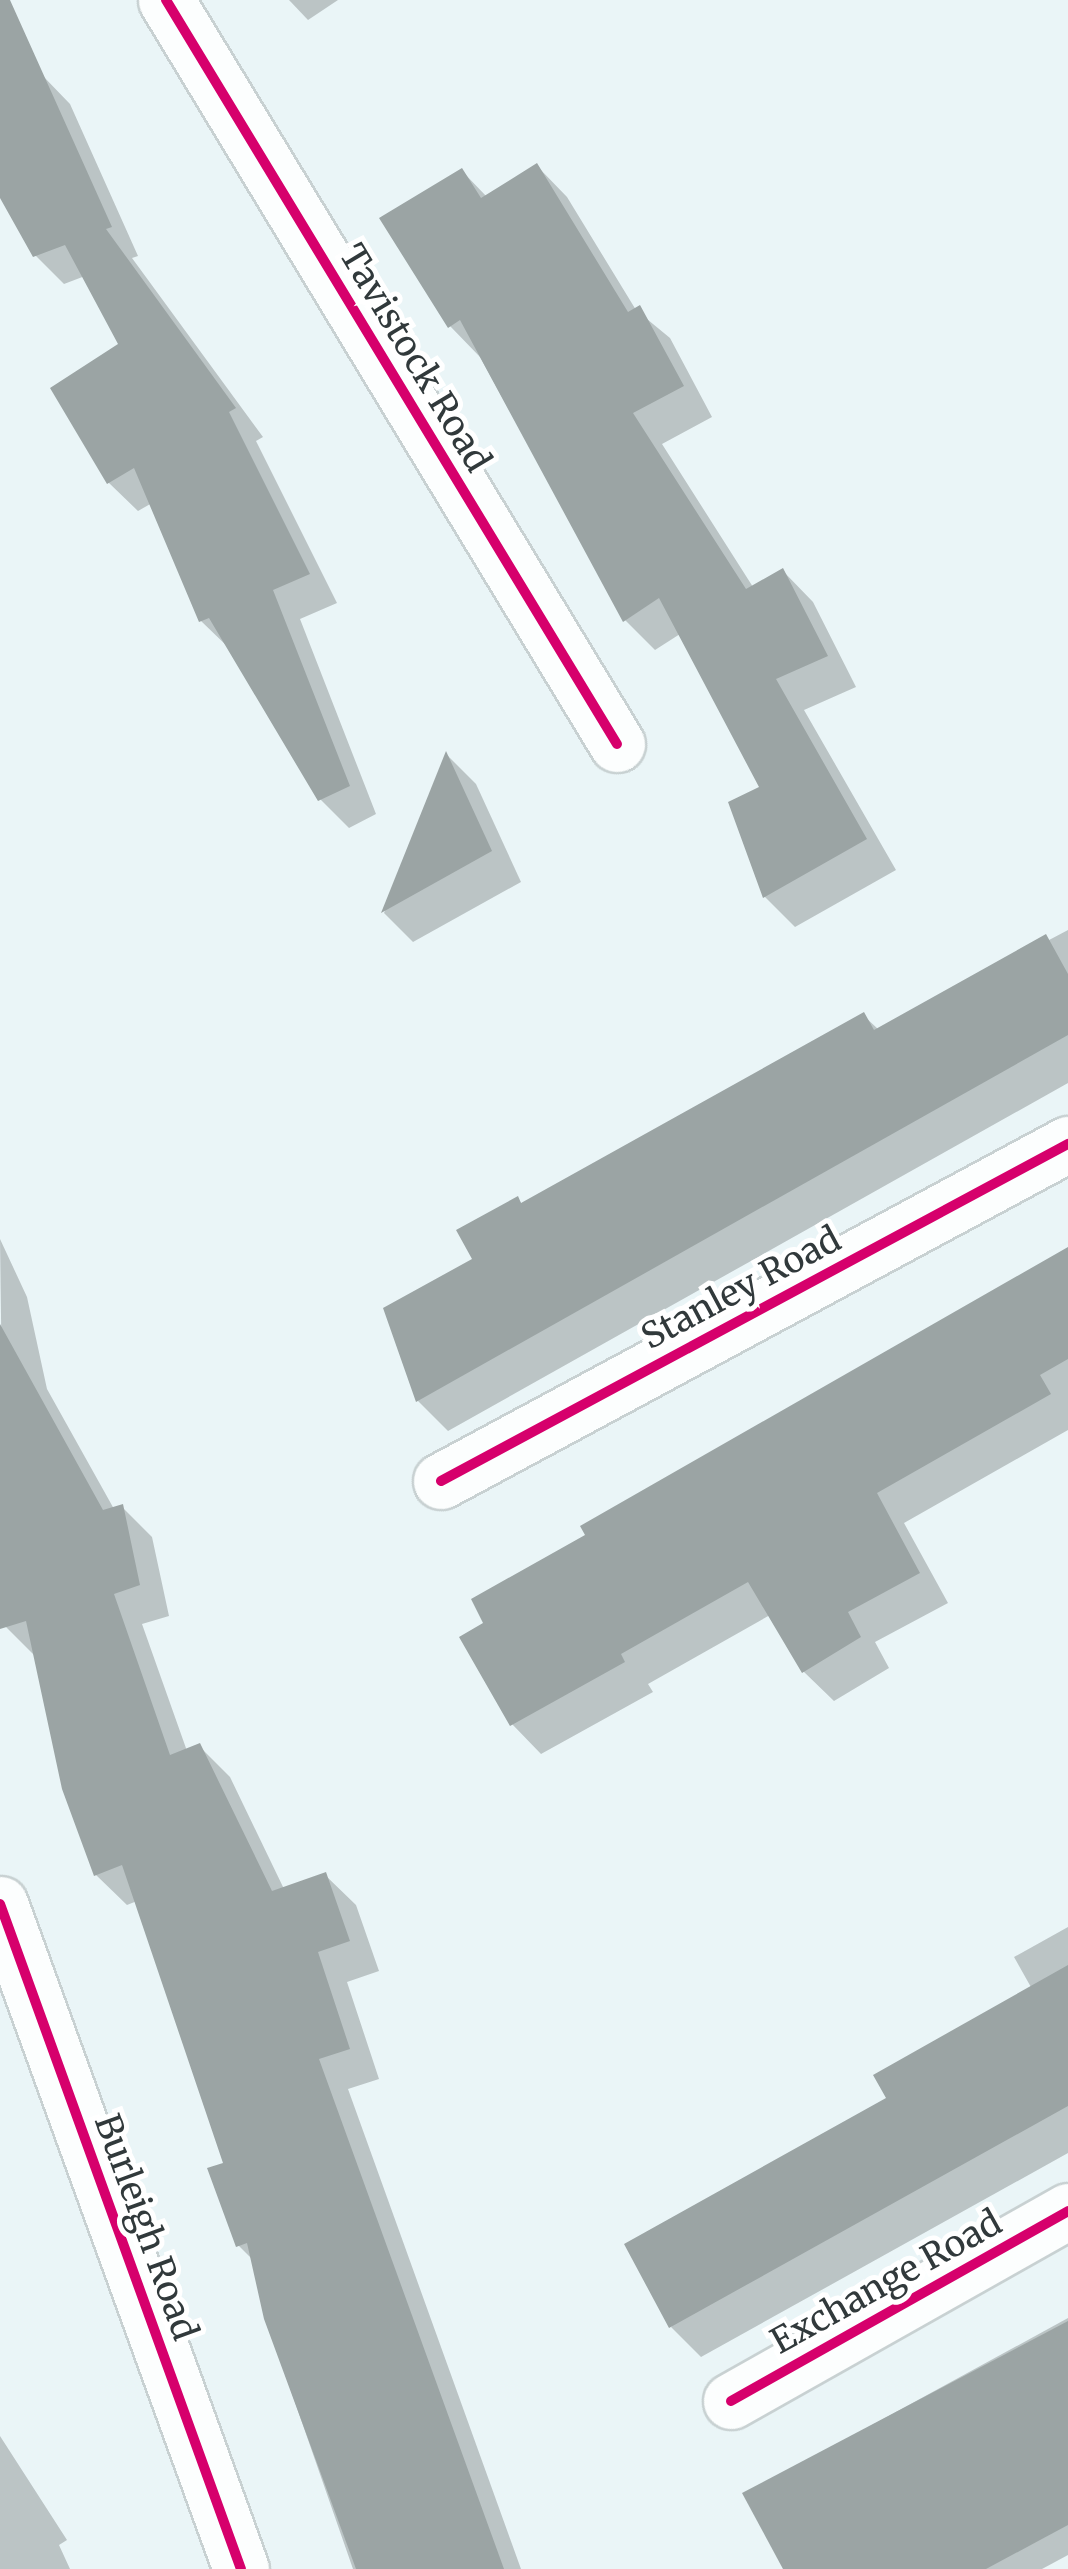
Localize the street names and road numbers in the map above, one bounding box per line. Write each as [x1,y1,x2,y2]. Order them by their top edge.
street label: Tavistock Road [331,237,499,479]
street label: Stanley Road [634,1218,848,1358]
street label: Burleigh Road [86,2108,206,2346]
street label: Exchange Road [763,2201,1009,2363]

